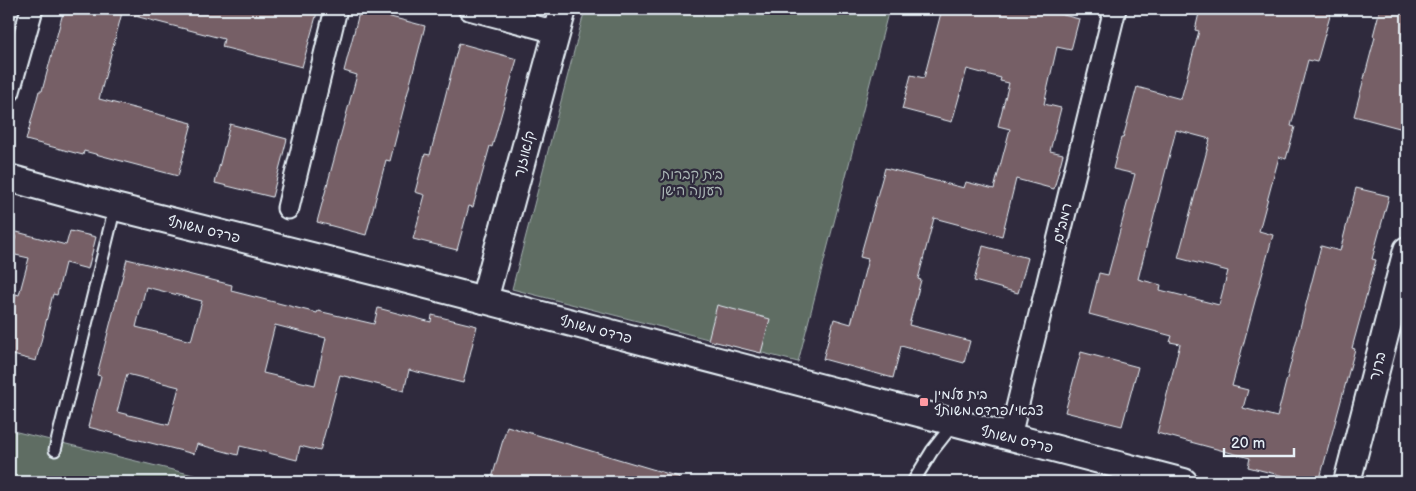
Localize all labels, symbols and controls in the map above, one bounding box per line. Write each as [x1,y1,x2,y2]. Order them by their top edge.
street label: קלאוזנר [510,129,539,179]
park label: בית קברות רעננה הישן [660,166,723,199]
street label: רמב"ם [1049,201,1076,245]
street label: פרדס משותף [166,212,242,247]
street label: פרדס משותף [558,312,634,347]
street label: ברנר [1365,350,1389,382]
place label: בית עלמין צבאי/פרדס משותף [934,386,1044,419]
marker: בית עלמין צבאי/פרדס משותף [918,396,930,408]
street label: פרדס משותף [979,422,1055,457]
scale bar [1224,426,1294,458]
text: 20 m [1231,434,1265,453]

